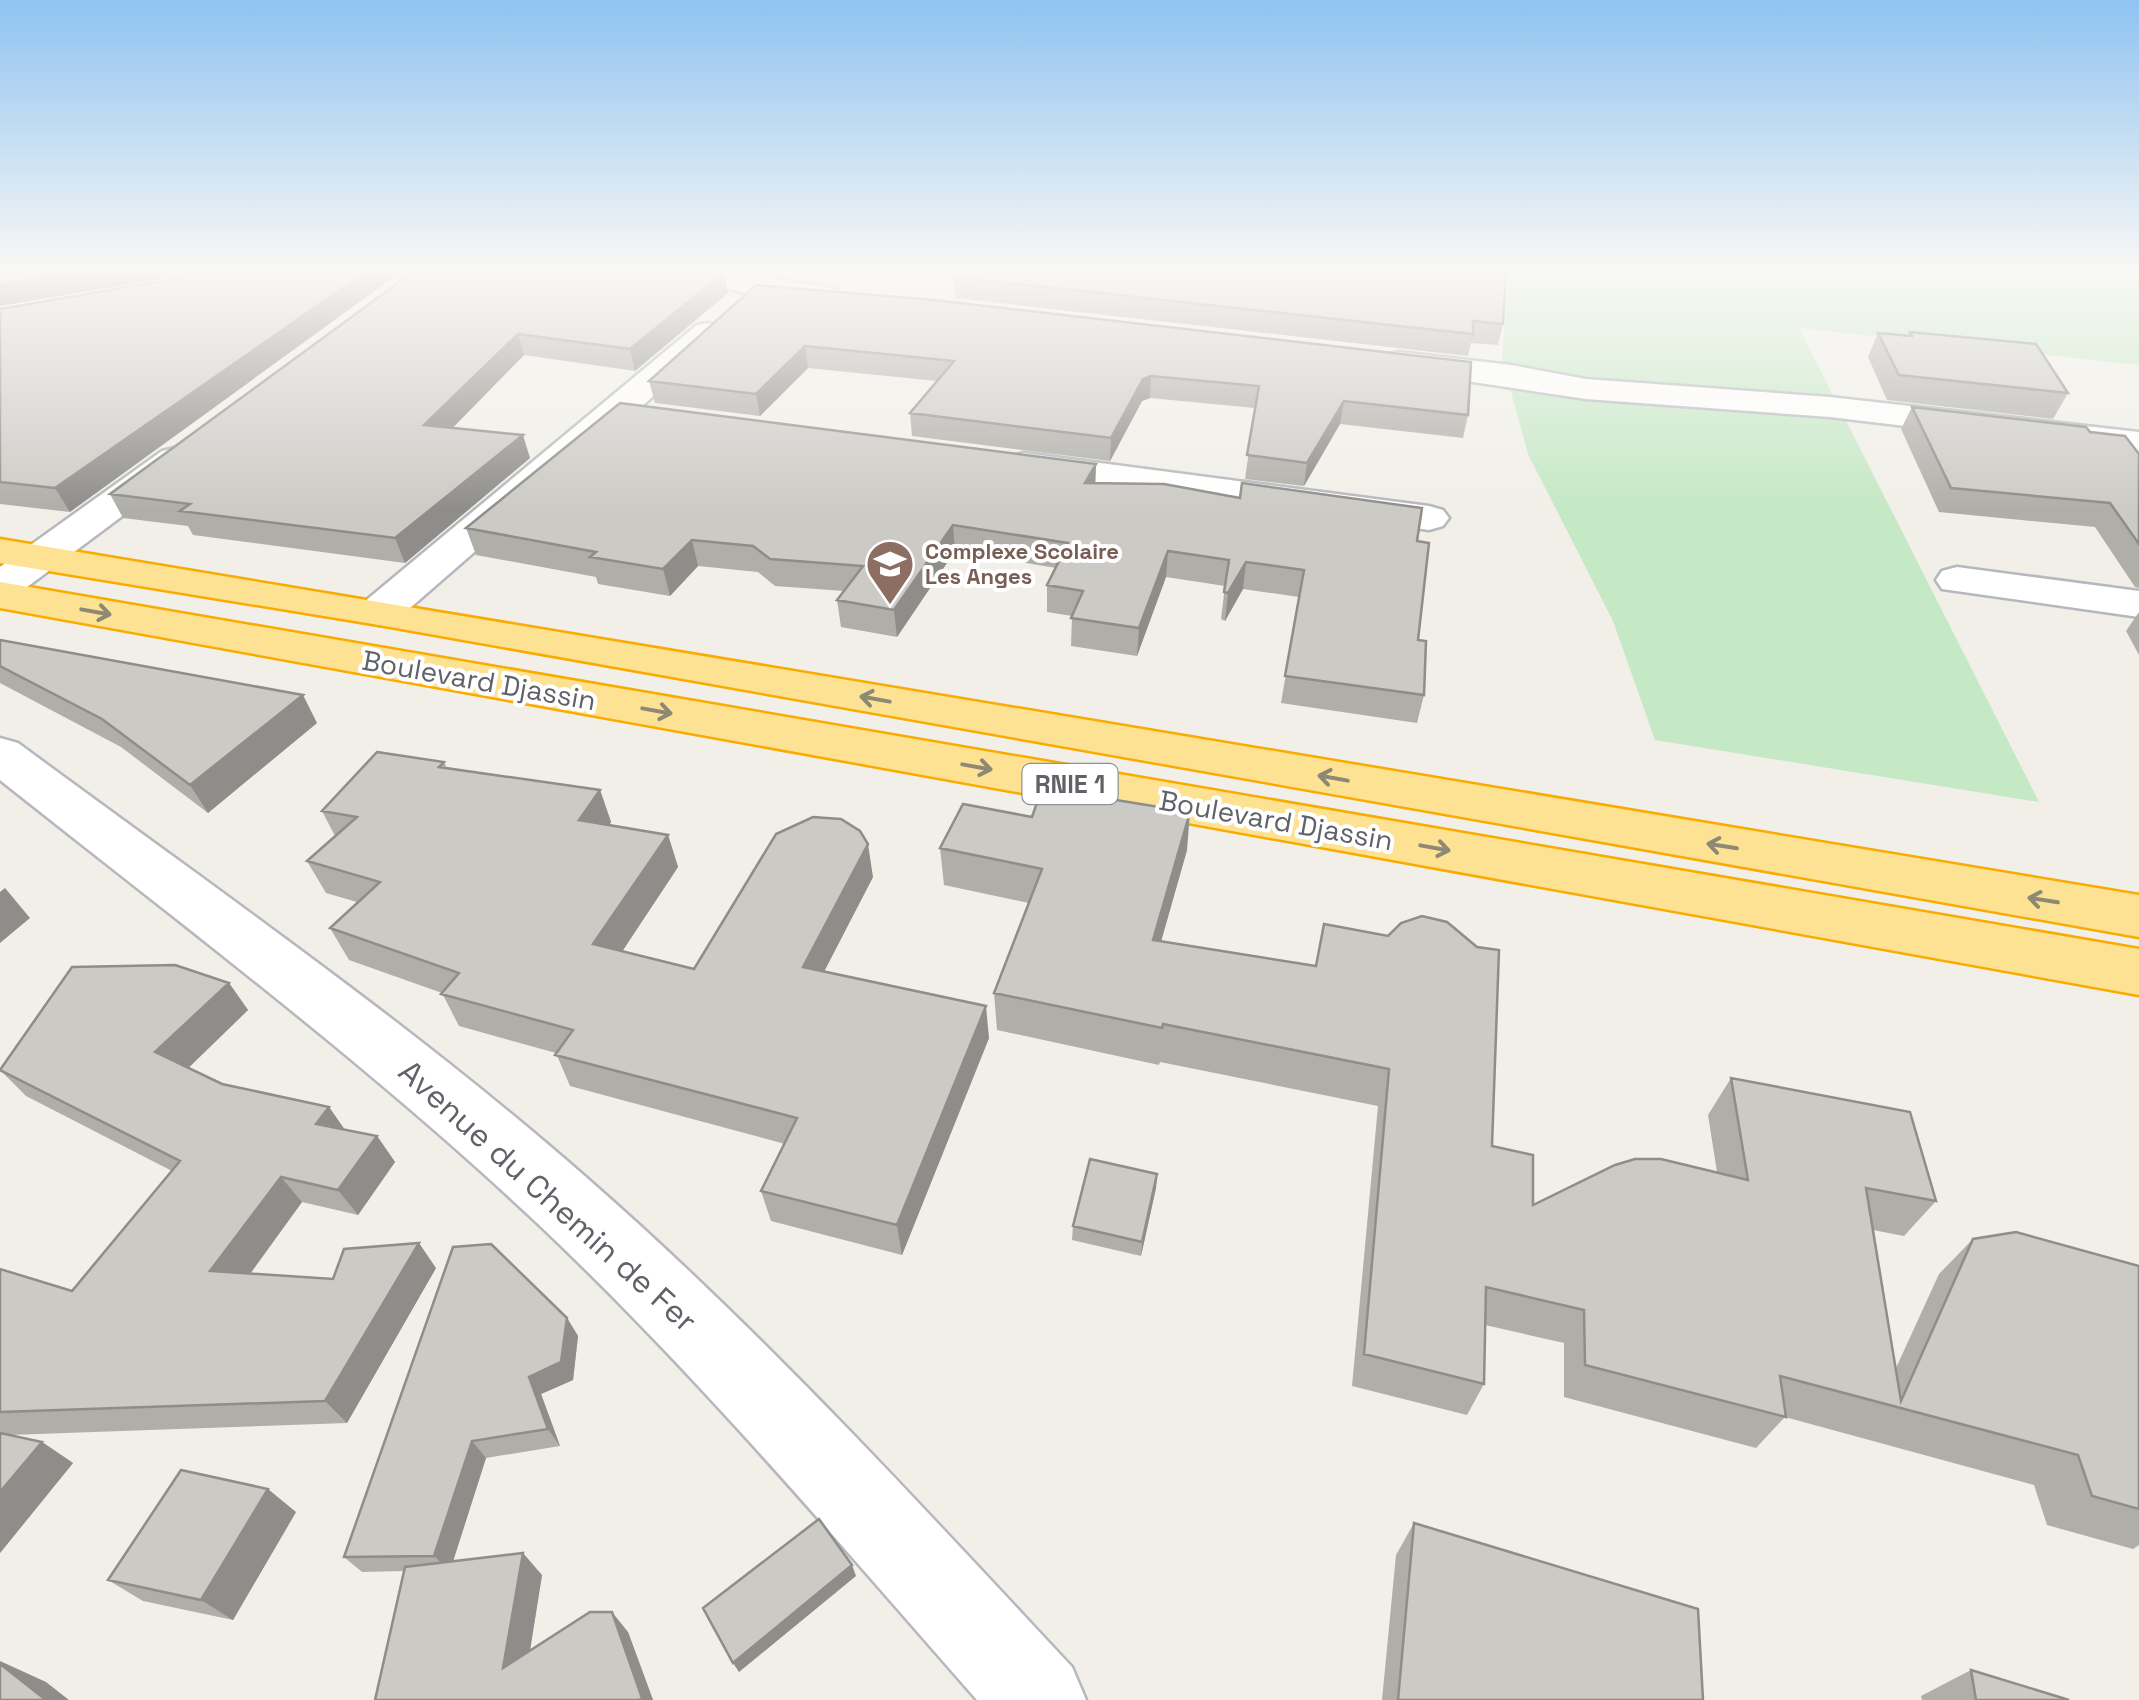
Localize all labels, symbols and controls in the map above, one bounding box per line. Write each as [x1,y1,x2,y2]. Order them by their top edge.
place label: Complexe Scolaire Les Anges [925,537,1119,590]
school or university icon: Complexe Scolaire Les Anges [864,538,916,606]
one-way arrow [79,603,112,622]
street label: Boulevard Djassin [359,642,599,718]
one-way arrow [859,689,892,708]
one-way arrow [641,702,673,721]
one-way arrow [961,758,993,777]
road number: RNIE 1 [1022,764,1118,804]
one-way arrow [1317,768,1350,787]
street label: Boulevard Djassin [1156,782,1396,858]
one-way arrow [1707,836,1739,855]
one-way arrow [1419,839,1451,858]
one-way arrow [2027,890,2060,909]
street label: Avenue du Chemin de Fer [391,1051,705,1341]

